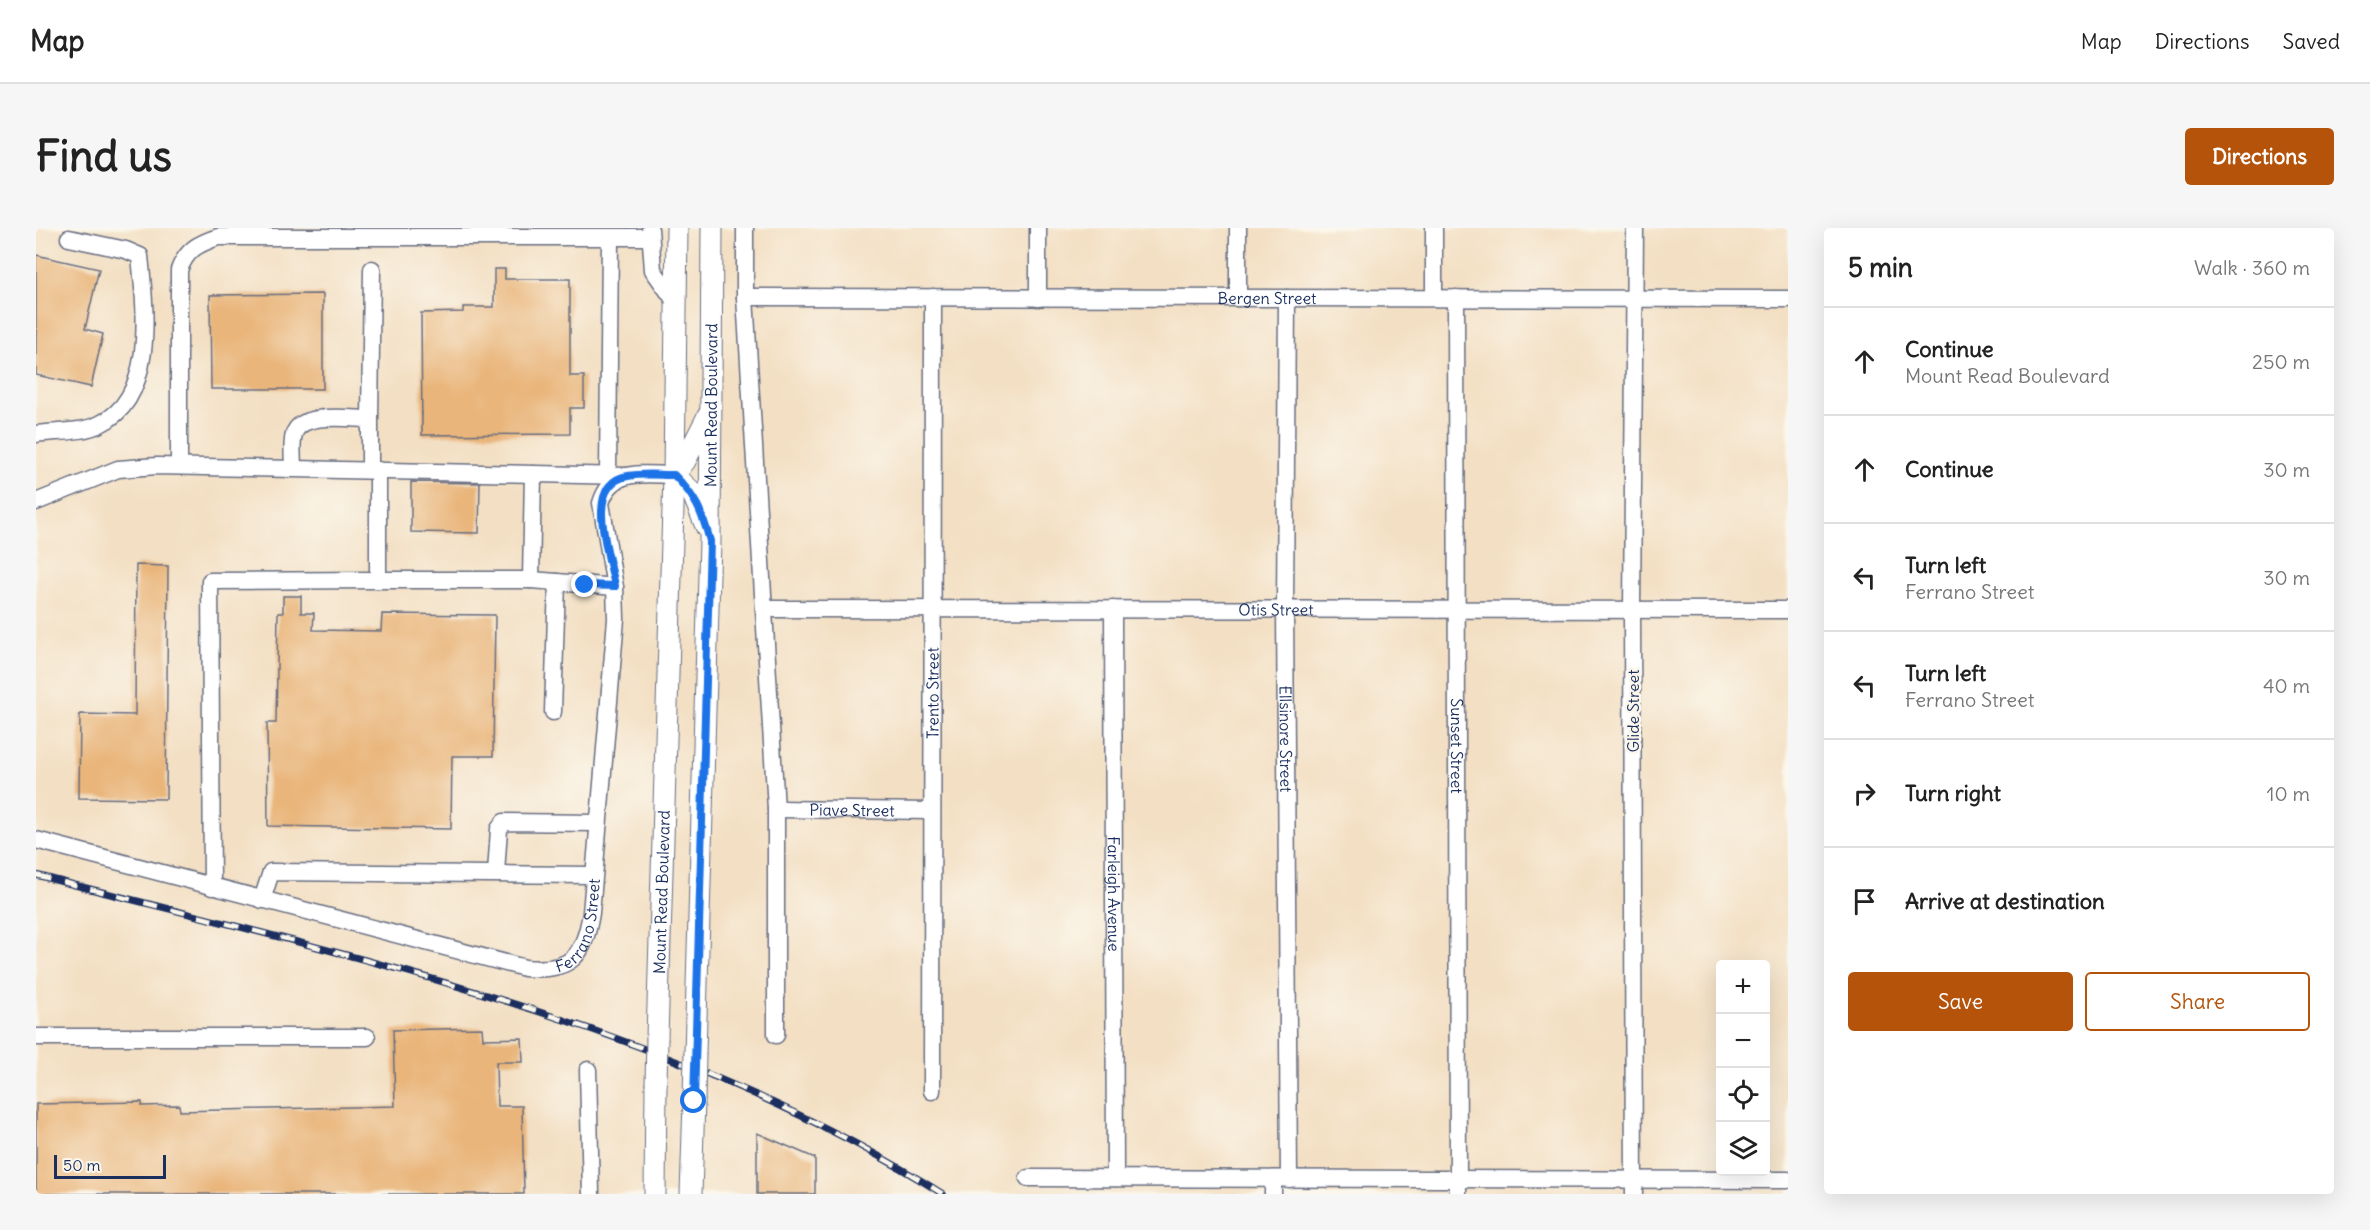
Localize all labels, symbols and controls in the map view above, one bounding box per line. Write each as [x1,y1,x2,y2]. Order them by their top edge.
text: Map [30,23,84,59]
text: Map [2081,28,2122,55]
text: Directions [2155,28,2249,55]
text: Saved [2282,28,2340,55]
button: Directions [2185,128,2334,185]
text: Find us [36,130,172,182]
text: 5 min [1848,251,1913,284]
text: Walk · 360 m [2194,255,2310,280]
street label: Bergen Street [1218,288,1317,308]
street label: Mount Read Boulevard [700,323,721,487]
text: Continue [1905,335,1994,363]
icon: ahead [1848,345,1881,378]
text: 250 m [2252,349,2310,374]
text: Mount Read Boulevard [1905,363,2110,388]
icon: ahead [1848,453,1881,486]
text: Continue [1905,455,1994,483]
text: 30 m [2263,457,2310,482]
text: Turn left [1905,551,1986,579]
icon: left [1848,561,1881,594]
text: 30 m [2263,565,2310,590]
route end [571,571,597,597]
text: Ferrano Street [1905,579,2034,604]
street label: Otis Street [1238,599,1314,620]
street label: Trento Street [922,646,943,739]
text: Turn left [1905,659,1986,687]
street label: Glide Street [1623,669,1643,753]
icon: left [1848,669,1881,702]
text: 40 m [2263,673,2310,698]
street label: Ellsinore Street [1276,685,1296,793]
text: Ferrano Street [1905,687,2034,712]
street label: Sunset Street [1447,698,1467,794]
icon: right [1848,777,1881,810]
text: Turn right [1905,779,2001,807]
text: 10 m [2267,781,2310,806]
street label: Piave Street [809,799,895,821]
street label: Mount Read Boulevard [649,810,674,974]
street label: Farleigh Avenue [1104,836,1124,952]
street label: Ferrano Street [553,877,604,977]
icon: arrive [1848,885,1881,918]
text: Arrive at destination [1905,887,2105,915]
map controls [1716,960,1770,1176]
button: + [1716,960,1770,1014]
button: Save [1848,972,2073,1031]
button: Share [2085,972,2310,1031]
button: − [1716,1014,1770,1068]
button: locate [1716,1068,1770,1122]
route start [680,1087,706,1113]
button: layers [1716,1122,1770,1176]
scale bar [54,1152,166,1180]
text: 50 m [63,1155,101,1175]

